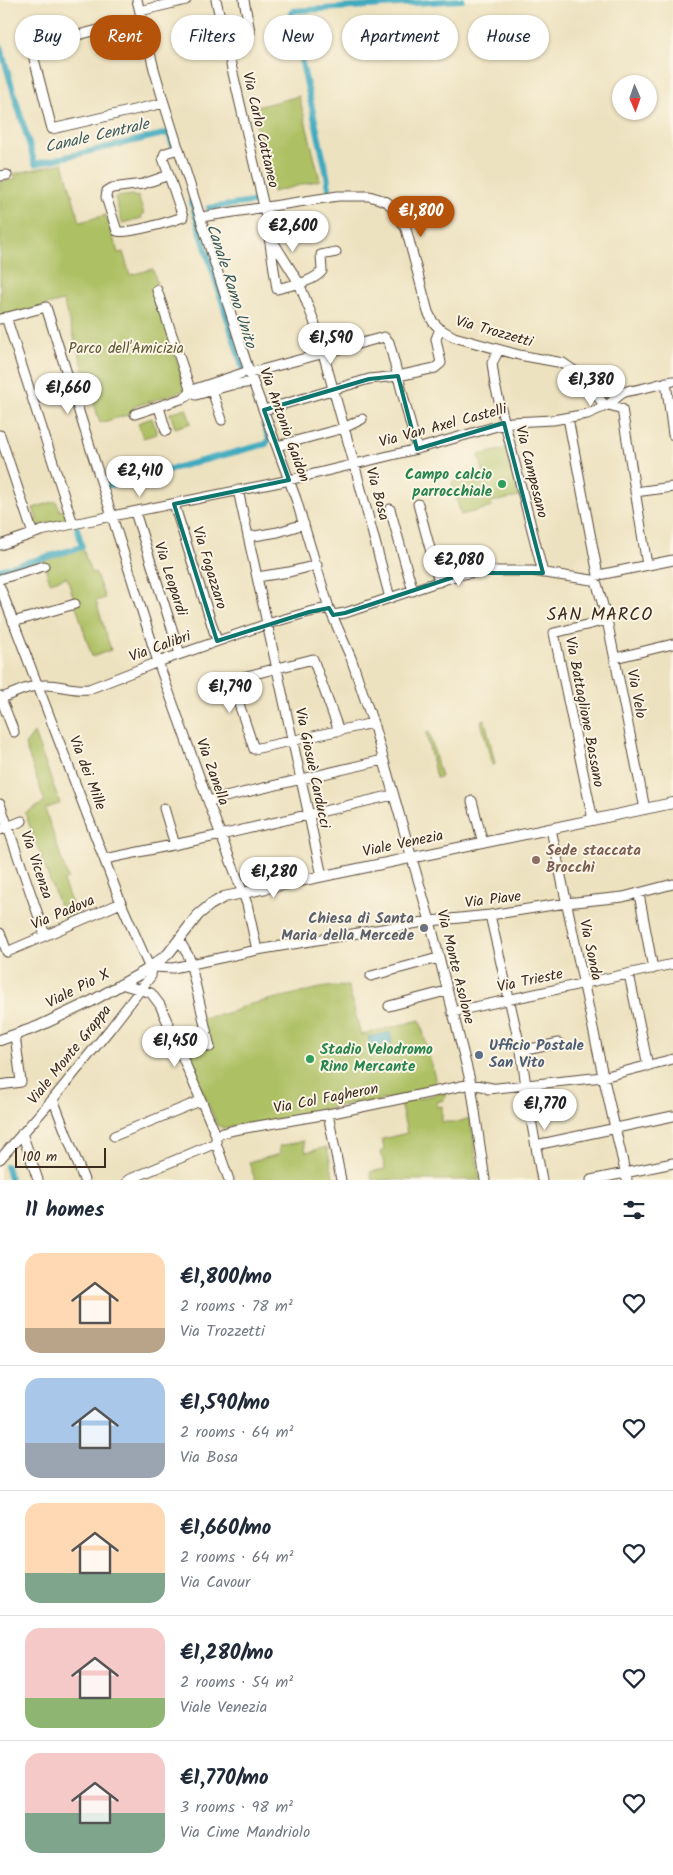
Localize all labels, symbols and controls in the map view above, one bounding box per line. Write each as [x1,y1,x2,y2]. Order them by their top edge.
chip: Buy [15,15,80,60]
chip: Rent [90,15,161,60]
chip: Filters [171,15,254,60]
chip: New [264,15,332,60]
chip: Apartment [342,15,458,60]
chip: House [468,15,549,60]
street label: Via Carlo Cattaneo [235,70,285,191]
north arrow [612,75,658,120]
map controls [612,75,657,120]
water label: Canale Centrale [43,111,153,160]
pin: €1,800 [380,196,462,238]
text: €1,800 [398,199,444,224]
pin: €2,600 [252,210,334,253]
text: €2,600 [269,214,317,239]
water label: Canale Ramo Unito [199,221,263,353]
street label: Via Trozzetti [452,310,537,355]
pin: €1,590 [290,322,372,365]
text: €1,590 [309,326,353,351]
park label: Parco dell'Amicizia [68,337,184,361]
street label: Via Antonio Gaidon [252,364,316,486]
pin: €1,380 [550,364,632,407]
text: €1,380 [568,368,614,393]
pin: €1,660 [27,372,109,415]
text: €1,660 [46,376,90,401]
street label: Via Van Axel Castelli [376,397,511,455]
street label: Via Campesano [508,423,554,521]
pin: €2,410 [99,456,181,498]
text: €2,410 [117,459,163,484]
place label: Campo calcio parrocchiale [405,463,493,504]
street label: Via Bosa [358,465,396,523]
marker: Campo calcio parrocchiale [496,478,508,490]
street label: Via Fogazzaro [185,524,233,613]
street label: Via Leopardi [147,539,194,620]
pin: €2,080 [418,544,500,587]
text: €2,080 [434,548,484,573]
district label: SAN MARCO [547,601,653,630]
street label: Via Calibri [126,624,196,669]
street label: Via Battaglione Bassano [558,635,610,790]
street label: Via Velo [619,667,653,721]
pin: €1,790 [189,672,271,714]
text: €1,790 [208,675,252,700]
street label: Via Giosuè Carducci [287,705,337,832]
street label: Via dei Mille [62,732,112,814]
street label: Via Zanella [189,735,235,809]
street label: Viale Venezia [361,824,445,864]
street label: Via Vicenza [13,827,59,903]
place label: Sede staccata Brocchi [546,839,641,880]
marker: Sede staccata Brocchi [530,854,542,866]
pin: €1,280 [233,856,315,899]
text: €1,280 [251,860,297,885]
street label: Via Piave [464,885,523,915]
street label: Via Padova [27,889,99,937]
place label: Chiesa di Santa Maria della Mercede [281,907,415,948]
street label: Via Monte Asolone [429,907,481,1027]
street label: Via Sonda [572,917,608,983]
marker: Chiesa di Santa Maria della Mercede [418,922,430,934]
street label: Viale Pio X [42,962,115,1015]
street label: Via Trieste [495,962,565,1000]
street label: Viale Monte Grappa [22,1000,118,1110]
pin: €1,450 [134,1026,216,1068]
text: €1,450 [153,1029,197,1054]
place label: Ufficio Postale San Vito [489,1034,585,1075]
place label: Stadio Velodromo Rino Mercante [320,1038,433,1079]
marker: Ufficio Postale San Vito [473,1049,485,1061]
marker: Stadio Velodromo Rino Mercante [304,1053,316,1065]
street label: Via Col Fagheron [271,1077,381,1121]
pin: €1,770 [504,1088,586,1131]
text: €1,770 [524,1092,566,1117]
scale bar [15,1145,106,1168]
text: 100 m [22,1146,57,1168]
text: 11 homes [25,1194,104,1227]
icon: filters [620,1196,648,1224]
text: €1,800/mo [180,1261,272,1294]
icon: home [65,1273,125,1333]
icon: heart [620,1289,648,1317]
text: 2 rooms · 78 m² [180,1294,293,1319]
text: Via Trozzetti [180,1319,265,1344]
text: €1,590/mo [180,1387,270,1420]
icon: home [65,1398,125,1458]
icon: heart [620,1414,648,1442]
text: 2 rooms · 64 m² [180,1420,293,1445]
text: Via Bosa [180,1445,238,1470]
text: €1,660/mo [180,1512,271,1545]
icon: home [65,1523,125,1583]
icon: heart [620,1539,648,1567]
text: 2 rooms · 64 m² [180,1545,293,1570]
text: Via Cavour [180,1570,250,1595]
text: €1,280/mo [180,1637,273,1670]
icon: home [65,1648,125,1708]
icon: heart [620,1664,648,1692]
text: 2 rooms · 54 m² [180,1670,293,1695]
text: Viale Venezia [180,1695,267,1720]
text: €1,770/mo [180,1762,268,1795]
icon: home [65,1773,125,1833]
icon: heart [620,1789,648,1817]
text: 3 rooms · 98 m² [180,1795,293,1820]
text: Via Cime Mandriolo [180,1820,310,1845]

